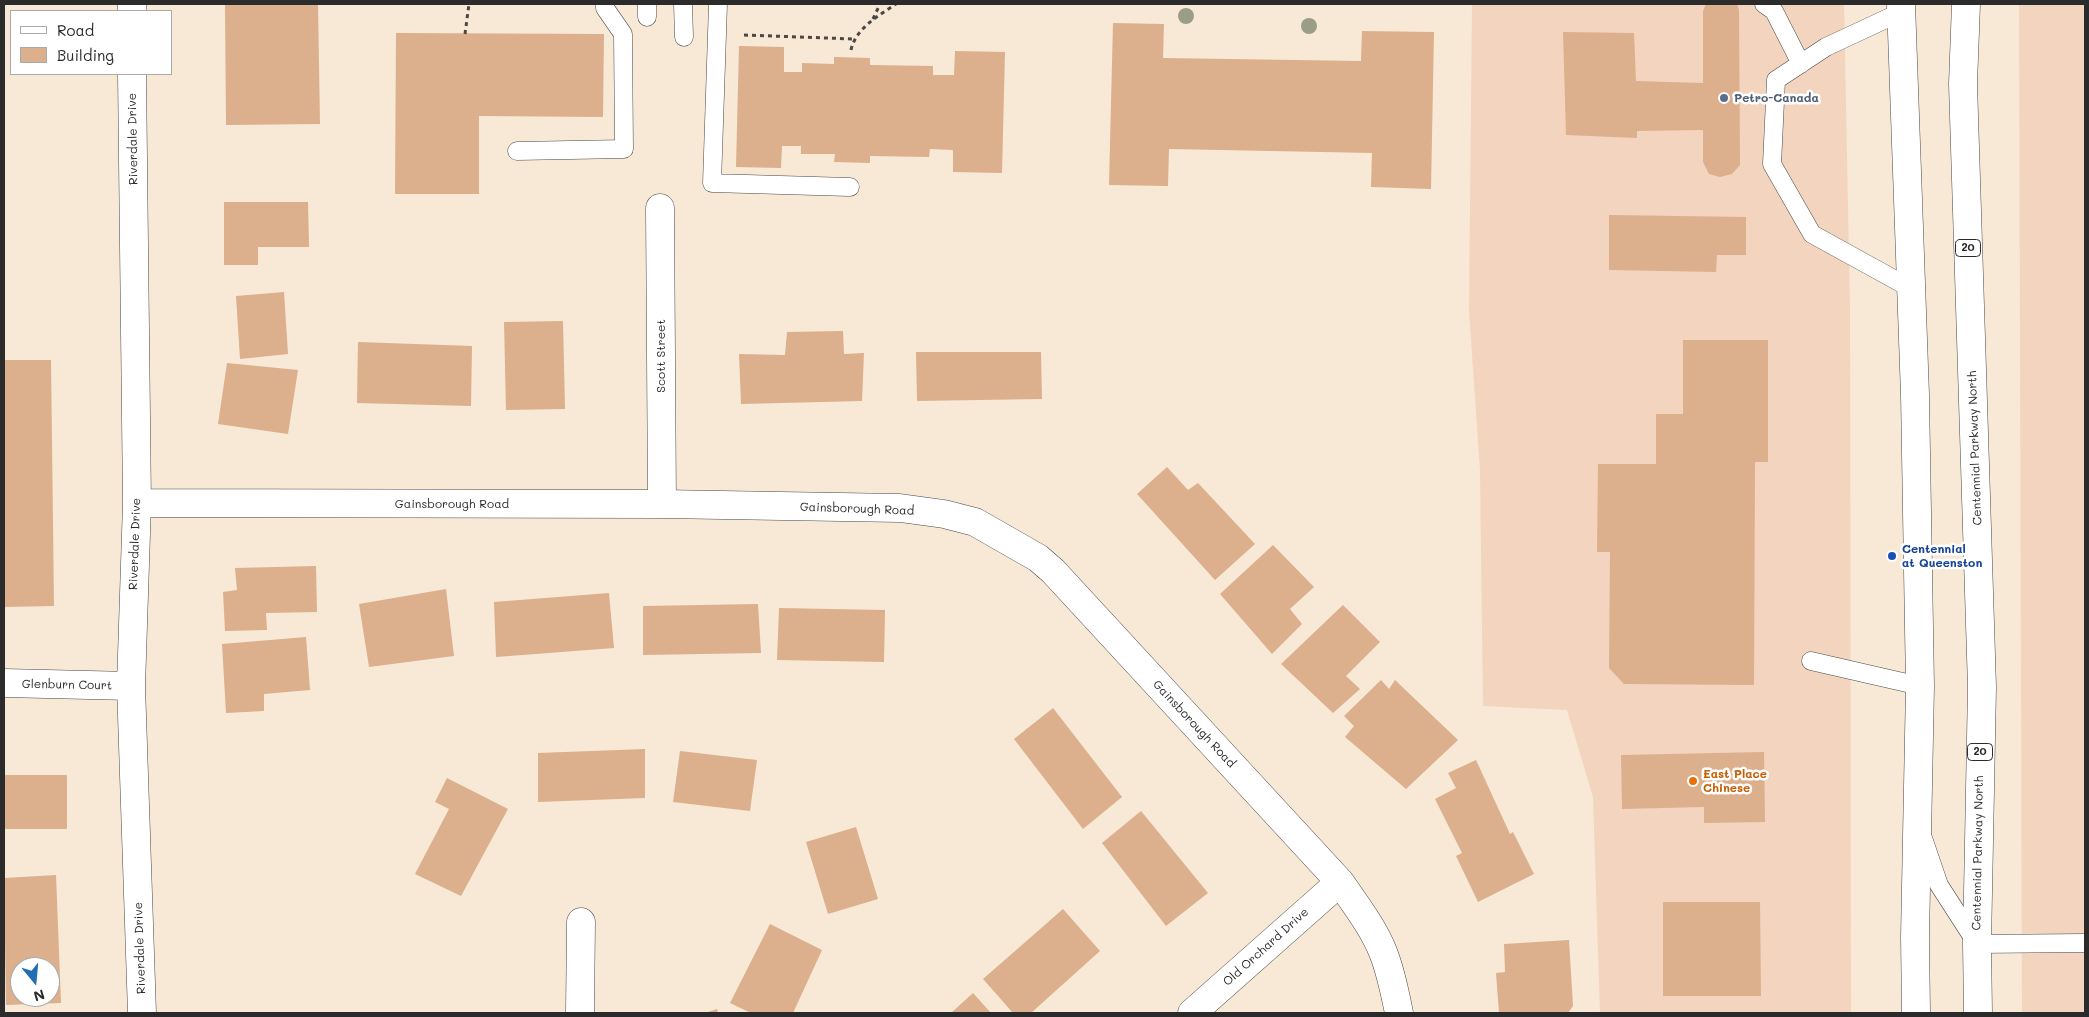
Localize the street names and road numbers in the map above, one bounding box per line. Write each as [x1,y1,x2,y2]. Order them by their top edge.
street label: Riverdale Drive [125,93,141,185]
road number: 20 [1956,240,1980,256]
street label: Scott Street [654,319,668,393]
street label: Centennial Parkway North [1965,370,1985,526]
street label: Gainsborough Road [395,497,509,511]
street label: Riverdale Drive [126,498,144,590]
street label: Gainsborough Road [800,500,914,518]
street label: Glenburn Court [22,677,112,693]
street label: Gainsborough Road [1150,677,1238,771]
road number: 20 [1968,744,1992,760]
street label: Centennial Parkway North [1969,775,1987,931]
street label: Riverdale Drive [131,902,149,994]
street label: Old Orchard Drive [1220,905,1312,989]

